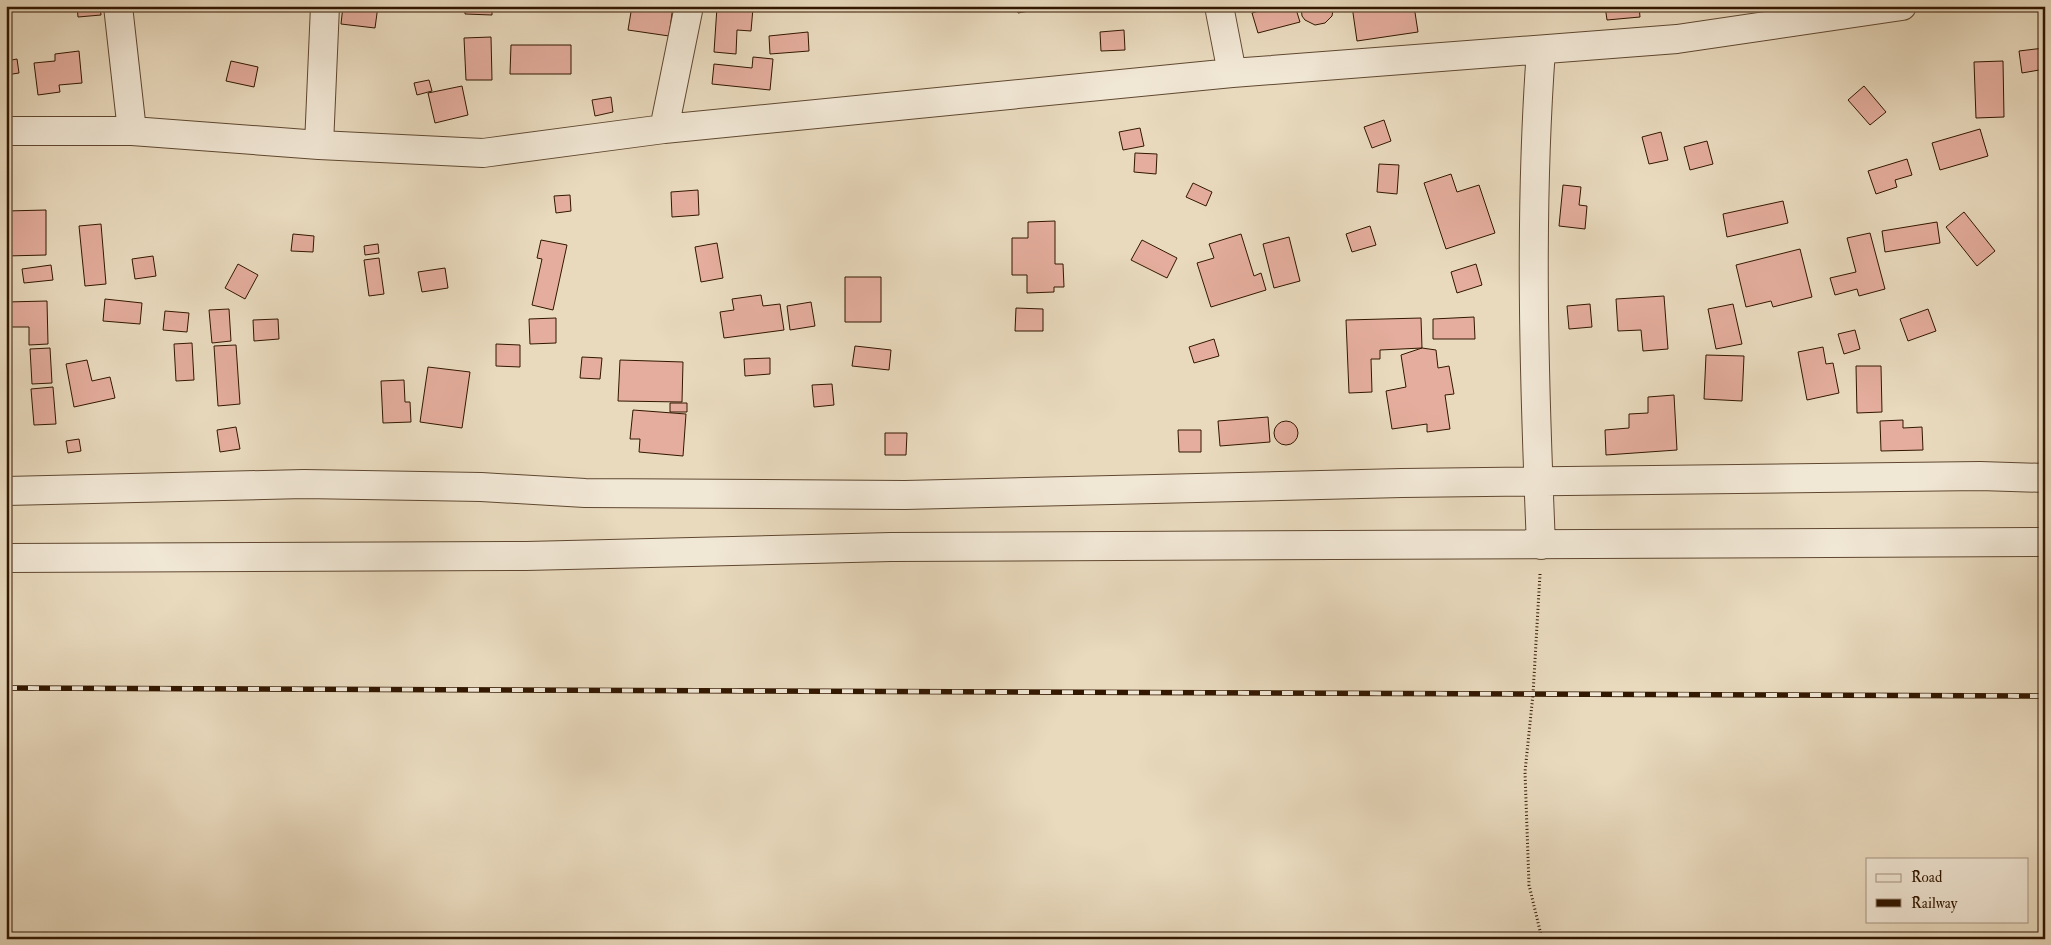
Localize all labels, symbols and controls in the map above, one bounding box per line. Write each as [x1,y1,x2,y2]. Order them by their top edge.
legend [1866,858,2028,922]
text: Road [1911,868,1943,887]
text: Railway [1911,894,1958,913]

